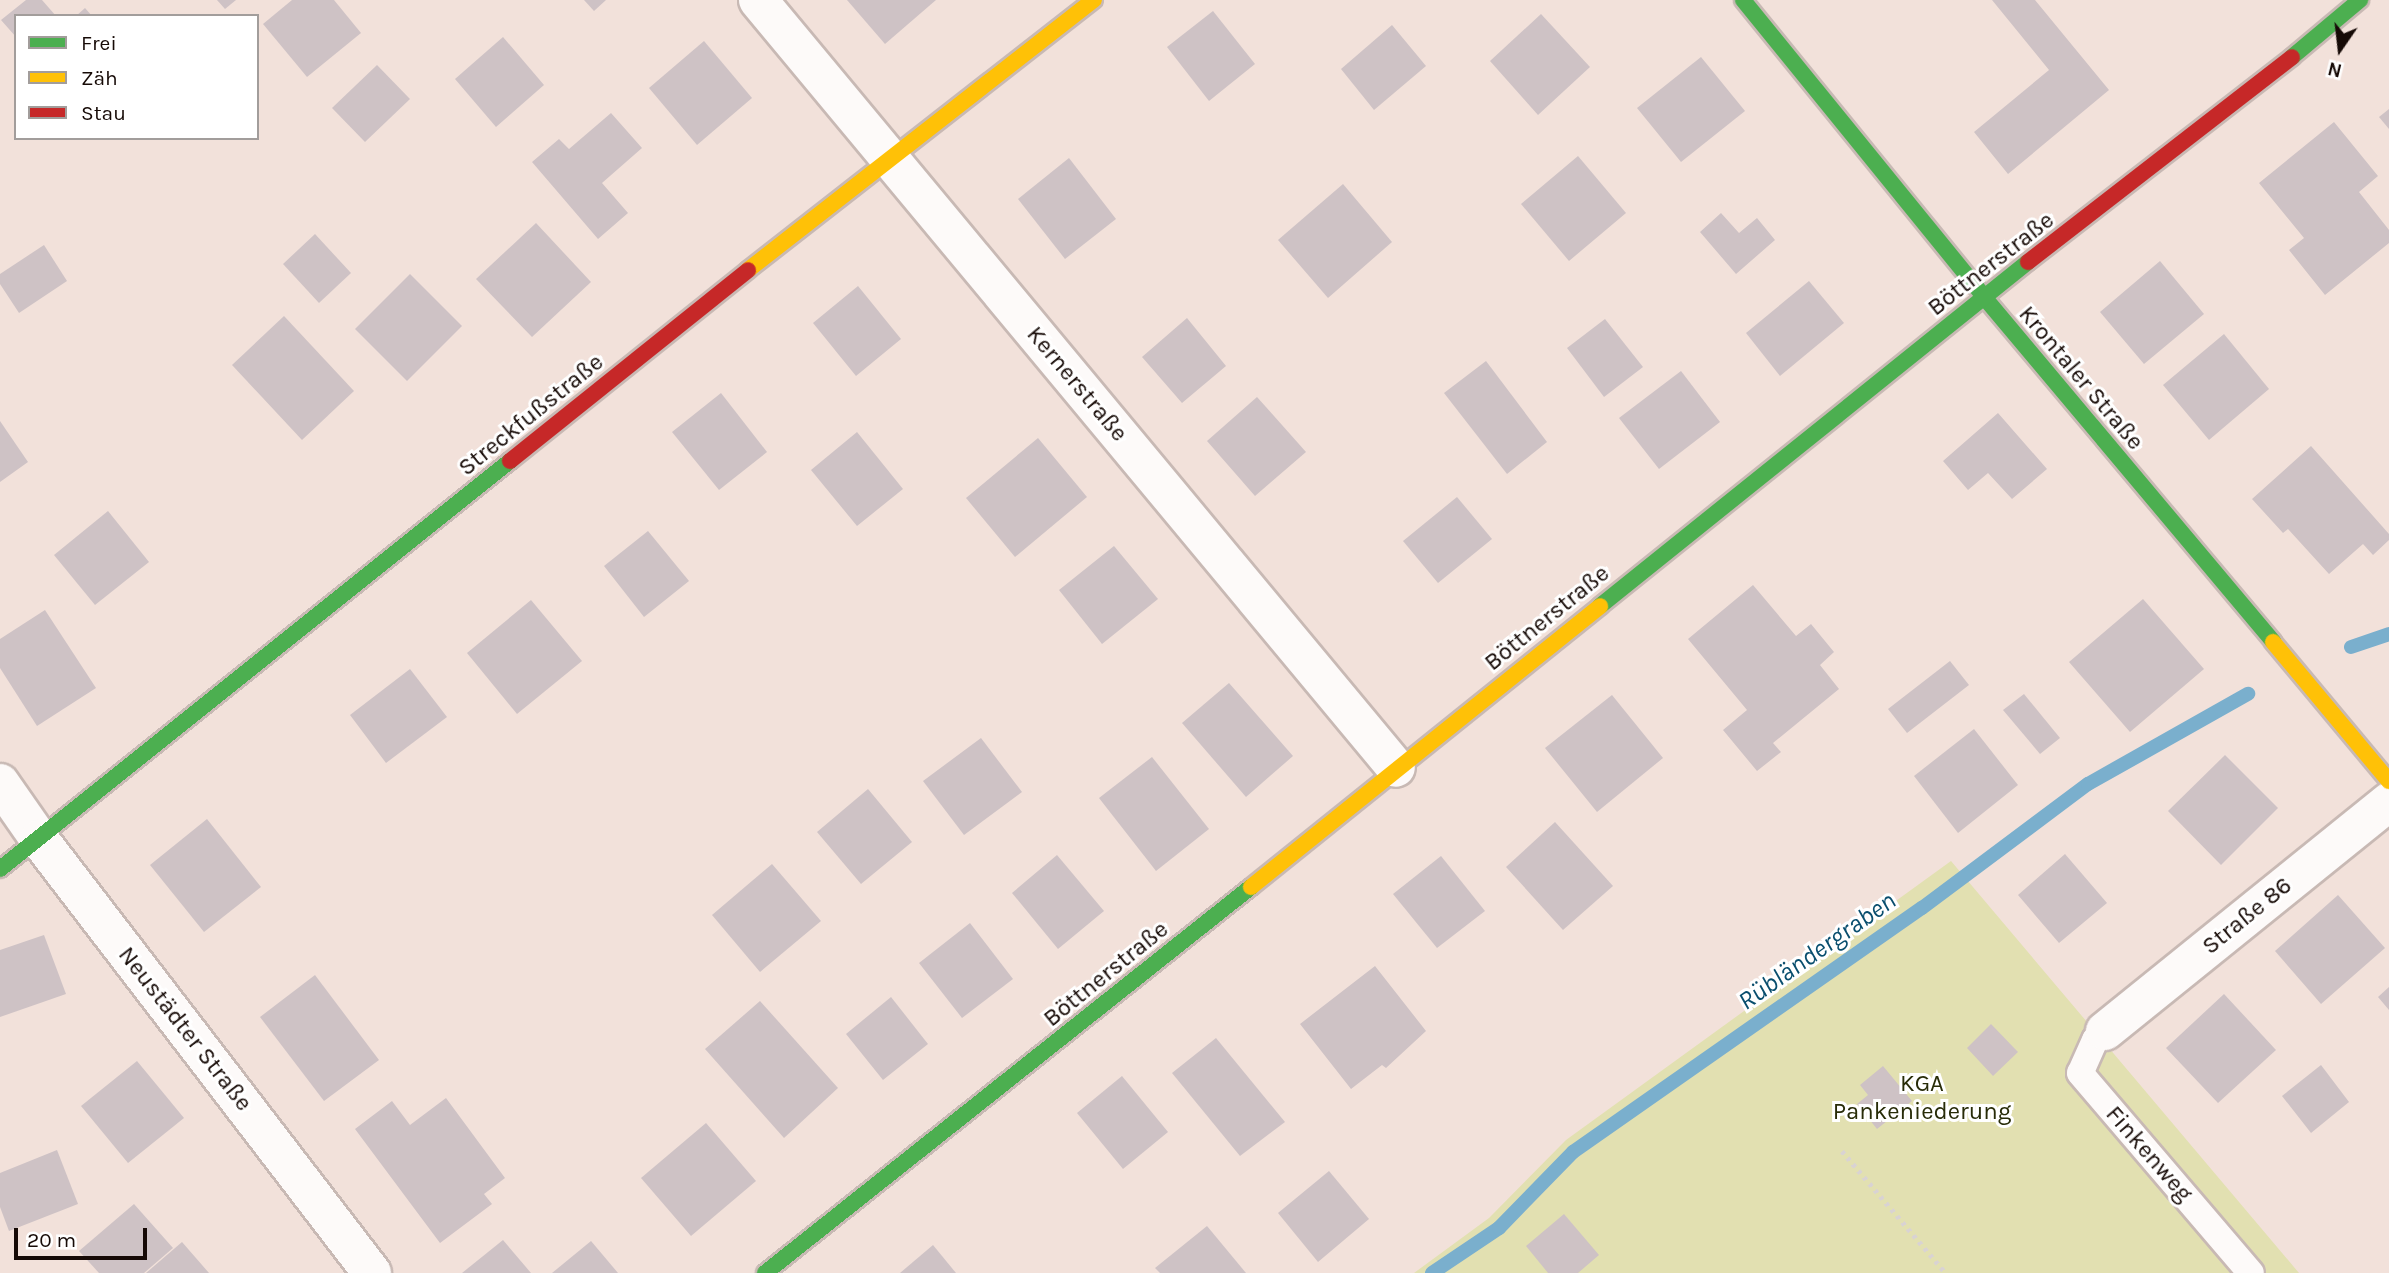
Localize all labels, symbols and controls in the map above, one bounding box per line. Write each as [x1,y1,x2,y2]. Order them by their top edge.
legend [14,14,259,140]
north arrow [2305,14,2375,84]
text: Frei [81,31,117,55]
text: N [2326,57,2344,82]
text: Zäh [81,66,118,90]
text: Stau [81,101,126,125]
street label: Böttnerstraße [1922,206,2060,322]
street label: Krontaler Straße [2012,300,2150,456]
street label: Kernerstraße [1020,320,1134,448]
street label: Streckfußstraße [453,348,609,482]
street label: Böttnerstraße [1479,559,1615,677]
street label: Straße 86 [2196,871,2298,961]
water label: Rübländergraben [1732,885,1902,1017]
street label: Böttnerstraße [1038,915,1174,1033]
street label: Neustädter Straße [112,941,258,1117]
park label: KGA Pankeniederung [1833,1070,2011,1126]
street label: Finkenweg [2099,1100,2199,1208]
scale bar [18,1214,150,1258]
text: 20 m [27,1228,76,1252]

